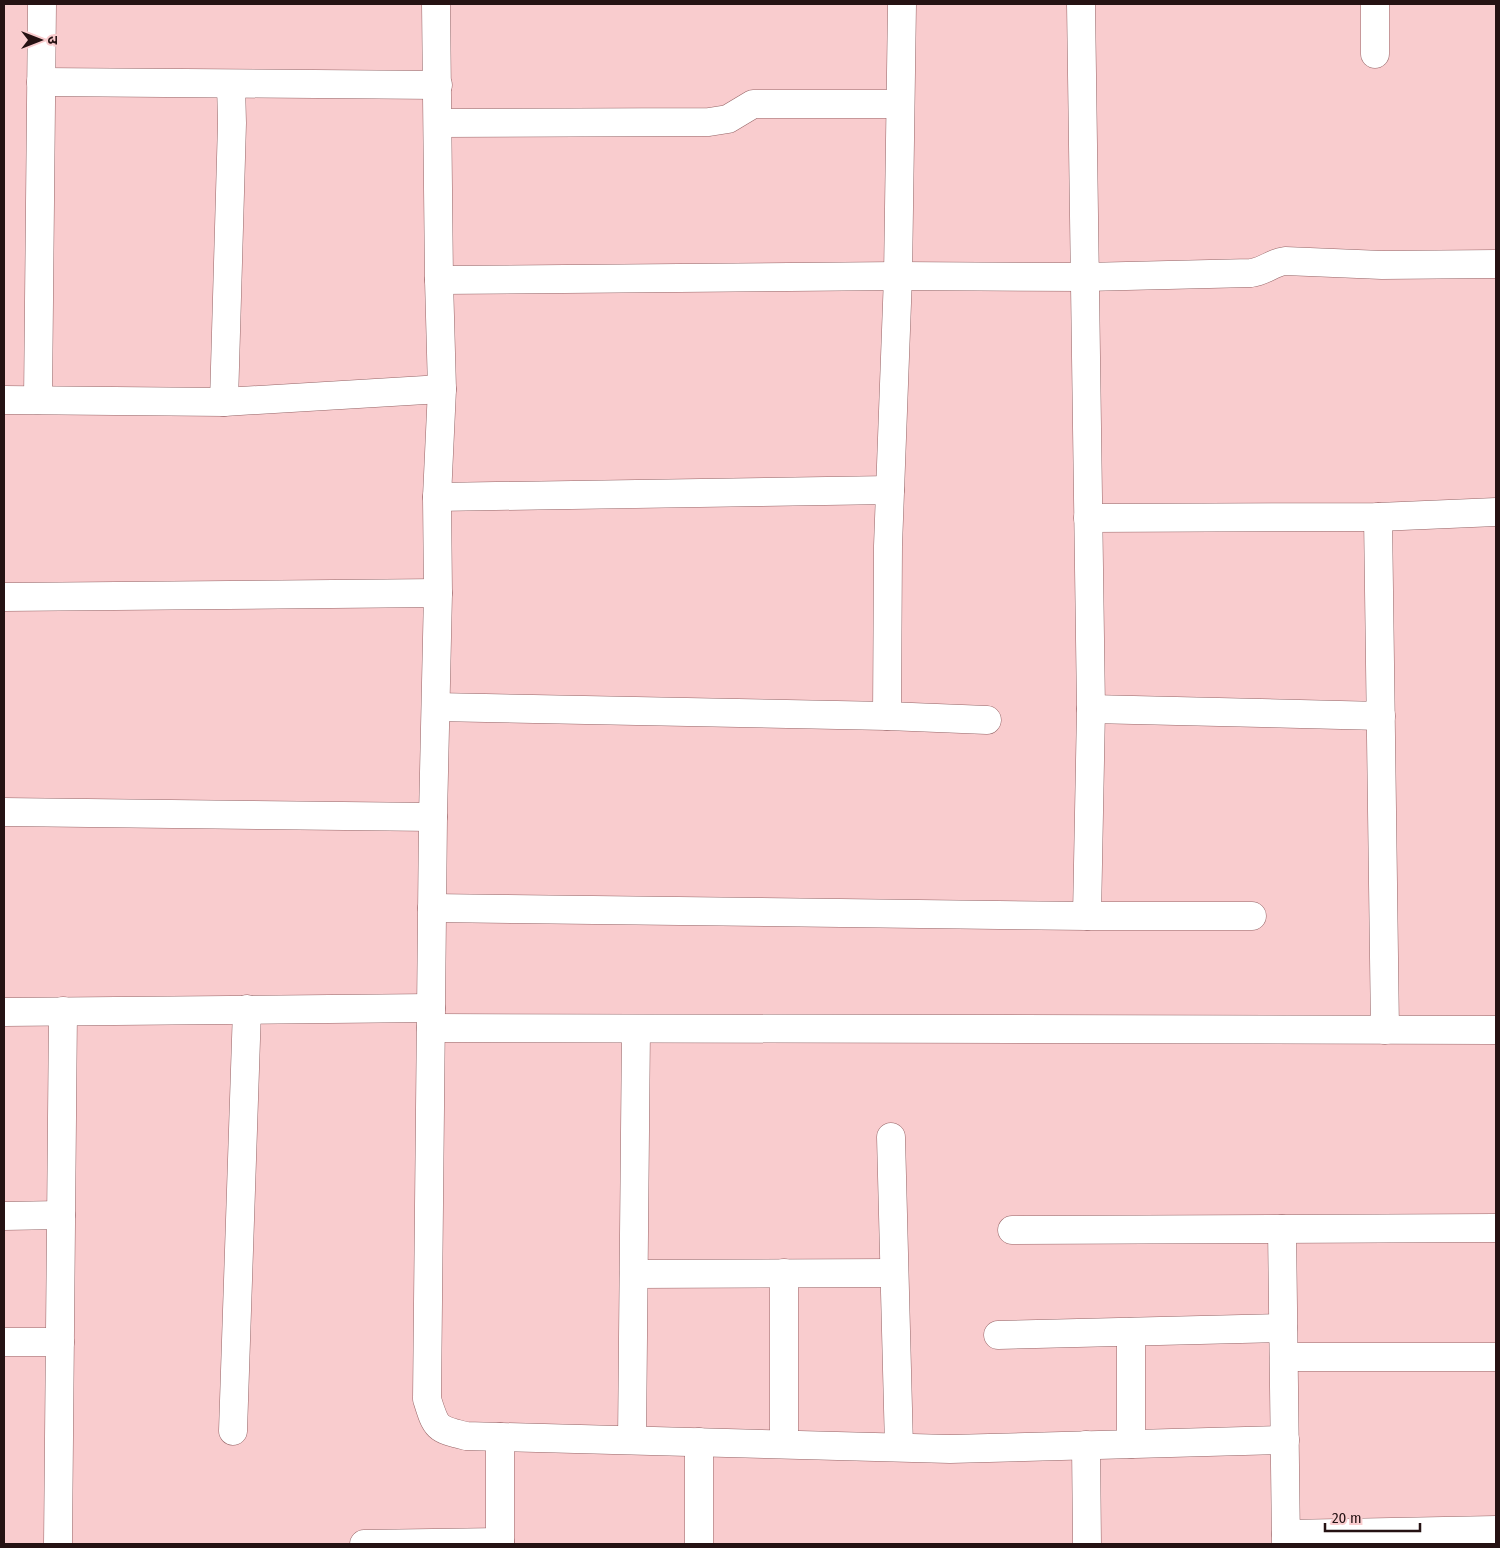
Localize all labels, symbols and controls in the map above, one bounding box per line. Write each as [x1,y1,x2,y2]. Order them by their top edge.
north arrow [15,15,65,65]
text: उ [44,36,61,45]
scale bar [1325,1500,1420,1532]
text: 20 m [1332,1509,1362,1527]

